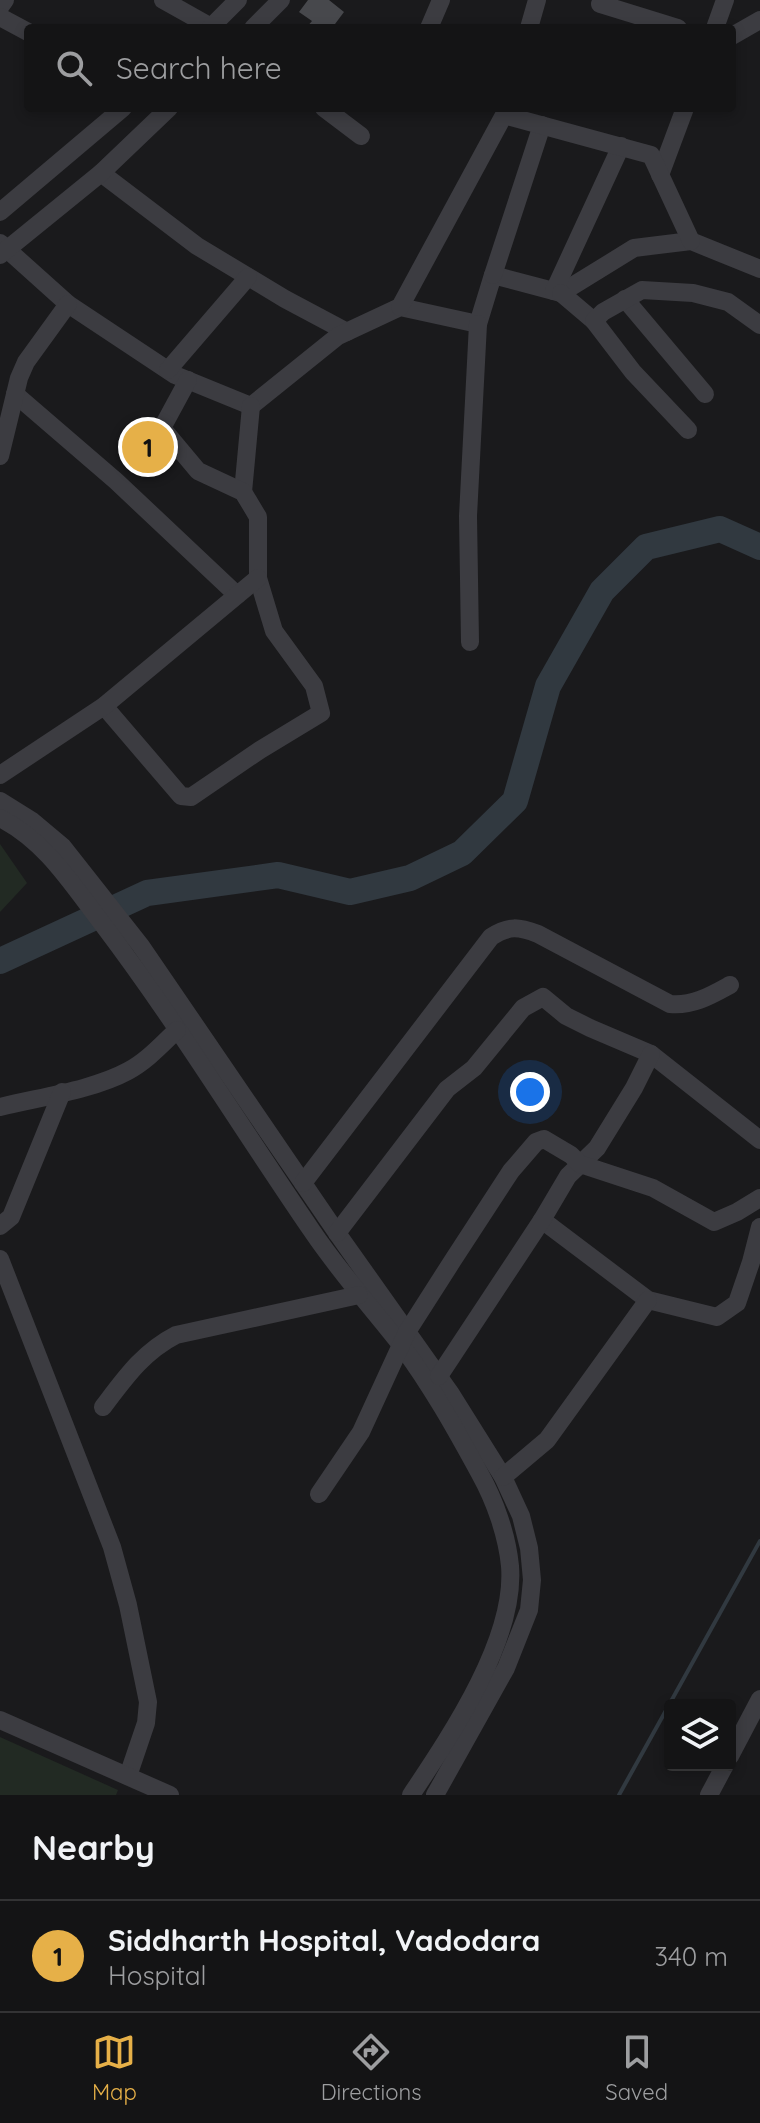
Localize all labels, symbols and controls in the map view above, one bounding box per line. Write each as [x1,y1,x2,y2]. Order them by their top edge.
search box [24,24,736,112]
icon: search [52,46,96,90]
text: Search here [116,49,282,87]
pin: 1 [122,417,174,477]
your location [510,1072,550,1112]
map controls [664,1699,736,1771]
button: layers [664,1699,736,1771]
text: Nearby [32,1826,155,1869]
text: Siddharth Hospital, Vadodara [108,1921,540,1959]
text: 1 [53,1940,63,1973]
text: 340 m [654,1940,728,1973]
text: Hospital [108,1959,207,1992]
tab: Map [92,2030,137,2106]
tab: Directions [321,2030,421,2106]
tab: Saved [605,2030,668,2106]

